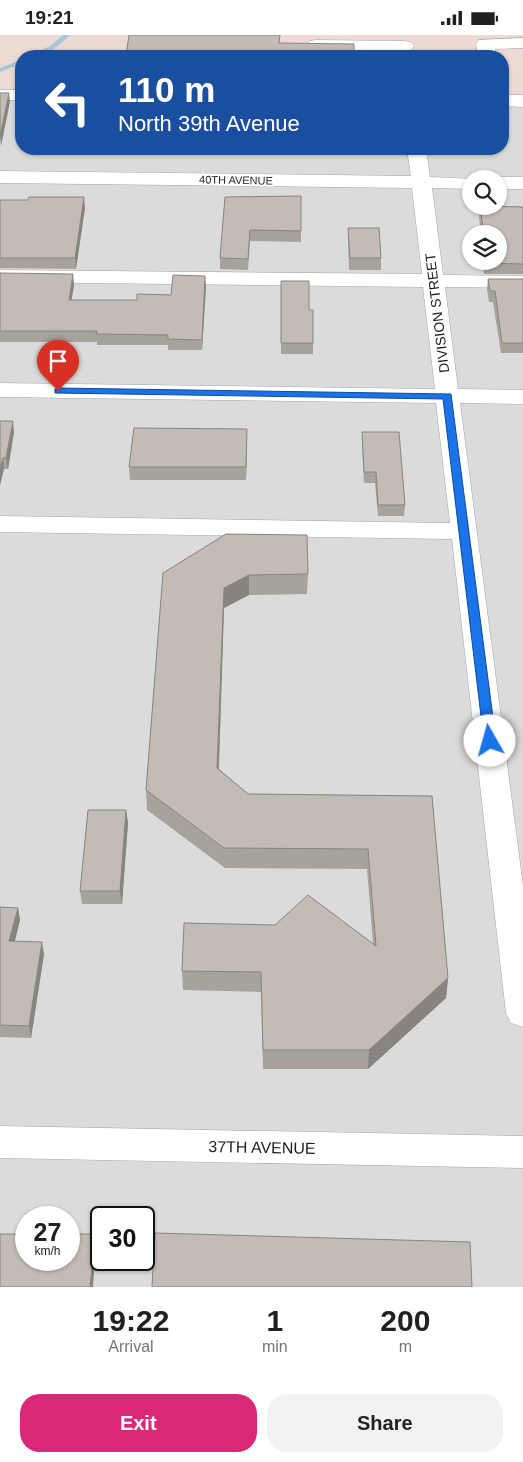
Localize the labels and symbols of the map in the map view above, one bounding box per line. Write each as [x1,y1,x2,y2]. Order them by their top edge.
street label: 40TH AVENUE [199,173,273,187]
street label: DIVISION STREET [422,252,452,374]
pin [37,340,79,391]
position arrow [463,714,515,766]
street label: 37TH AVENUE [208,1138,316,1157]
speed limit sign: 30 [90,1206,155,1271]

